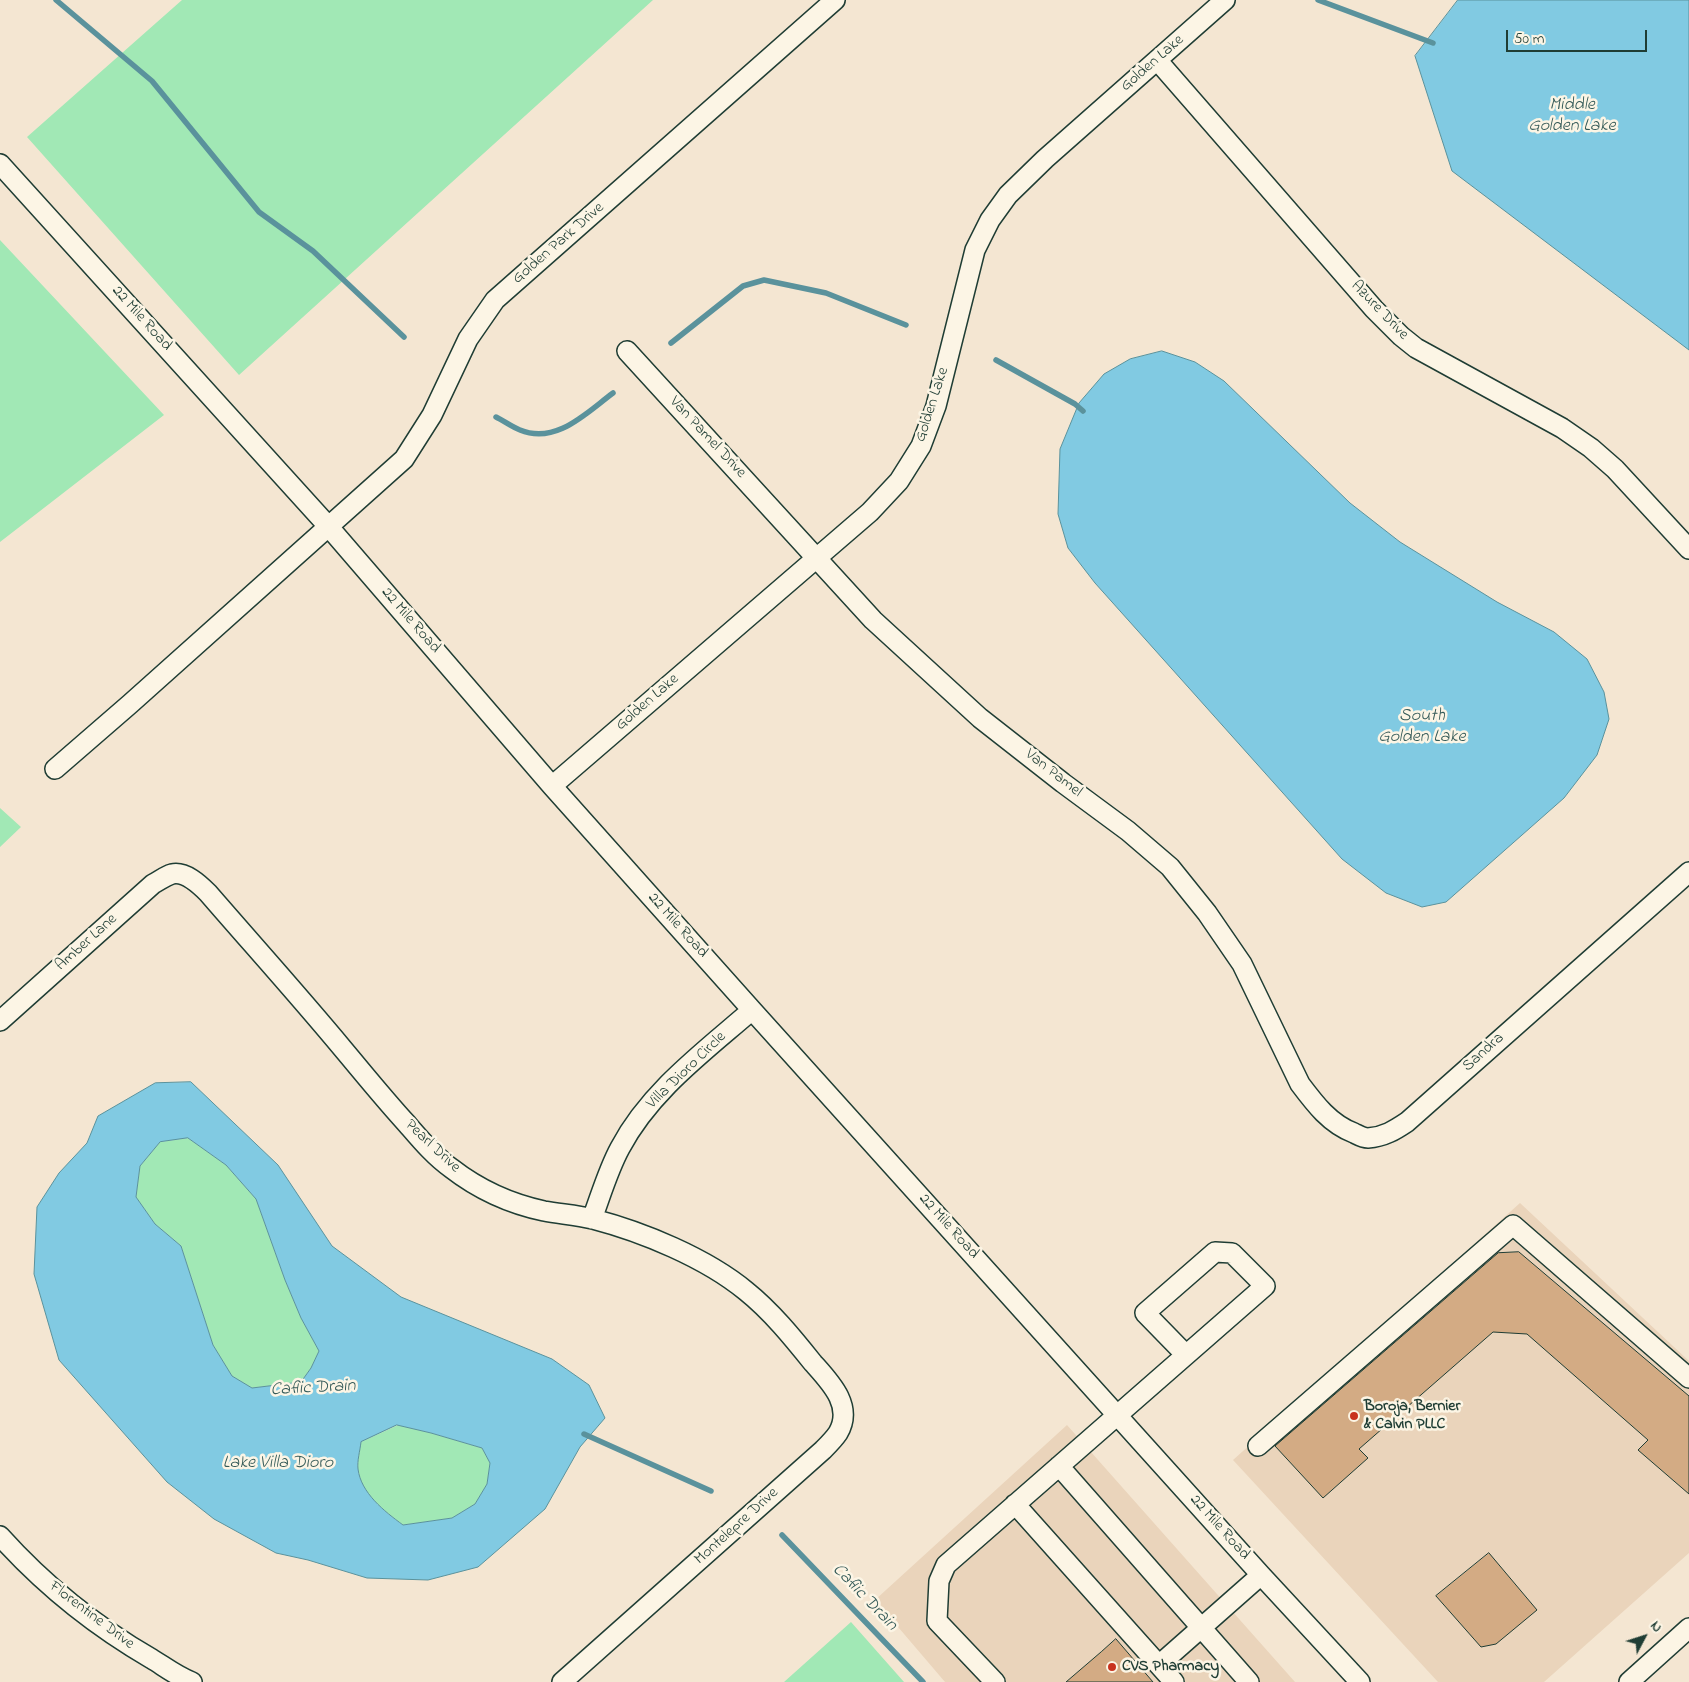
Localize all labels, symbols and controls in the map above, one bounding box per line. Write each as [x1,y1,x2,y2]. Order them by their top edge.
scale bar [1509,20,1650,52]
text: 50 m [1514,28,1544,50]
street label: Golden Lake [1118,31,1188,97]
water label: Middle Golden Lake [1528,95,1616,138]
street label: Golden Park Drive [509,199,609,289]
street label: Azure Drive [1346,277,1412,345]
street label: 22 Mile Road [107,282,175,356]
street label: Golden Lake [912,365,954,445]
street label: Van Pamel Drive [664,393,750,483]
street label: 22 Mile Road [376,584,444,658]
street label: Golden Lake [613,670,683,736]
water label: South Golden Lake [1378,706,1466,749]
street label: Van Pamel [1021,746,1085,802]
street label: 22 Mile Road [643,889,711,963]
street label: Amber Lane [52,910,122,976]
street label: Villa Dioro Circle [643,1028,731,1114]
street label: Sandra [1459,1029,1509,1077]
street label: Pearl Drive [400,1116,464,1178]
street label: 22 Mile Road [914,1190,982,1264]
water label: Caflic Drain [270,1376,356,1402]
place label: Boroja, Bernier & Calvin PLLC [1364,1397,1460,1435]
marker: Boroja, Bernier & Calvin PLLC [1348,1410,1360,1422]
water label: Lake Villa Dioro [223,1453,333,1475]
street label: Montelepre Drive [691,1484,783,1570]
street label: 22 Mile Road [1185,1491,1253,1565]
water label: Caflic Drain [827,1560,901,1636]
street label: Florentine Drive [44,1578,138,1654]
north arrow [1619,1612,1669,1662]
text: N [1645,1617,1667,1637]
place label: CVS Pharmacy [1122,1657,1219,1677]
marker: CVS Pharmacy [1106,1661,1118,1673]

